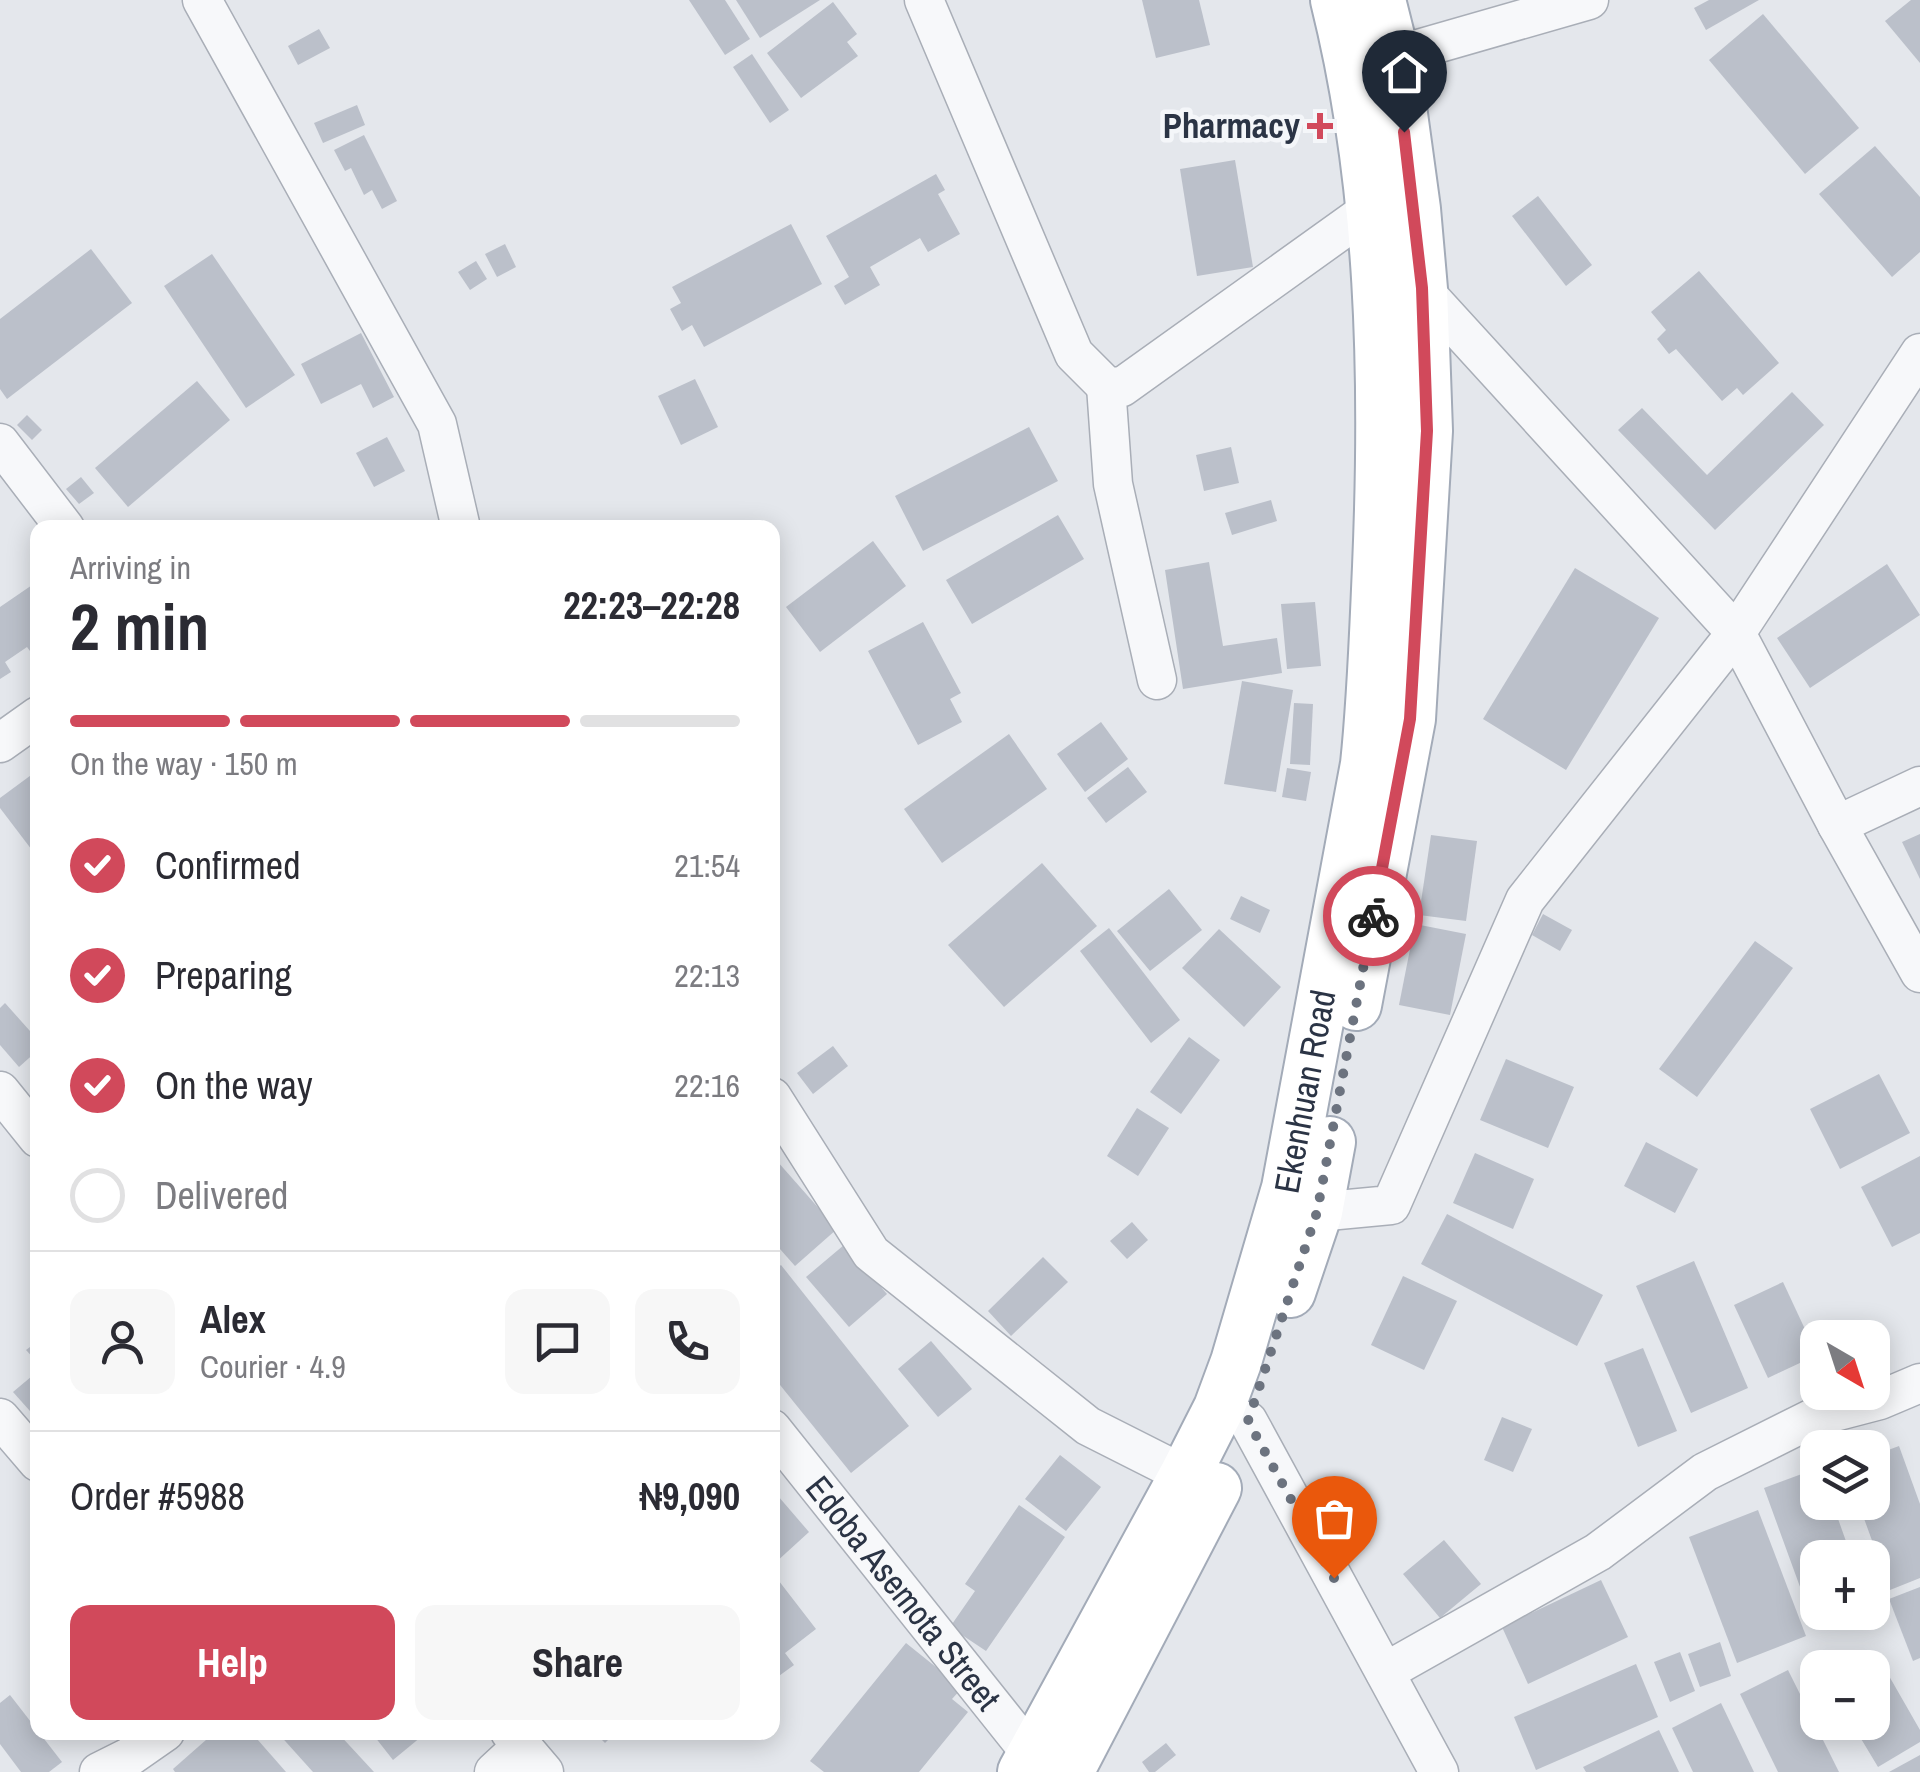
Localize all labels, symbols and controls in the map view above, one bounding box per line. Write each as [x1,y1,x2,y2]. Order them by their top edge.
pin [1362,30,1447,133]
icon: home [1377,45,1432,100]
place label: Pharmacy [1163,102,1300,149]
marker: Pharmacy [1309,115,1331,137]
text: Arriving in [70,546,191,589]
text: 22:23–22:28 [563,580,740,631]
text: 2 min [70,583,209,670]
text: On the way · 150 m [70,742,298,785]
icon: check [70,838,125,893]
text: Confirmed [155,840,300,891]
text: 21:54 [674,844,740,887]
courier [1323,866,1423,966]
icon: bike [1346,889,1401,944]
icon: check [70,948,125,1003]
text: Preparing [155,950,292,1001]
text: 22:13 [674,954,740,997]
street label: Ekenhuan Road [1263,986,1346,1197]
icon: check [70,1058,125,1113]
text: On the way [155,1060,313,1111]
text: 22:16 [674,1064,740,1107]
text: Delivered [155,1170,288,1221]
button: person [70,1289,175,1394]
button: chat [505,1289,610,1394]
button: phone [635,1289,740,1394]
text: Alex [200,1294,266,1345]
north arrow [1800,1320,1890,1410]
map controls [1800,1320,1890,1740]
text: Courier · 4.9 [200,1345,346,1388]
button: layers [1800,1430,1890,1520]
street label: Edoba Asemota Street [795,1466,1011,1720]
text: Order #5988 [70,1471,245,1522]
text: ₦9,090 [640,1471,740,1522]
pin [1292,1476,1377,1579]
icon: bag [1307,1491,1362,1546]
button: + [1800,1540,1890,1630]
button: Help [70,1605,395,1720]
button: Share [415,1605,740,1720]
button: − [1800,1650,1890,1740]

